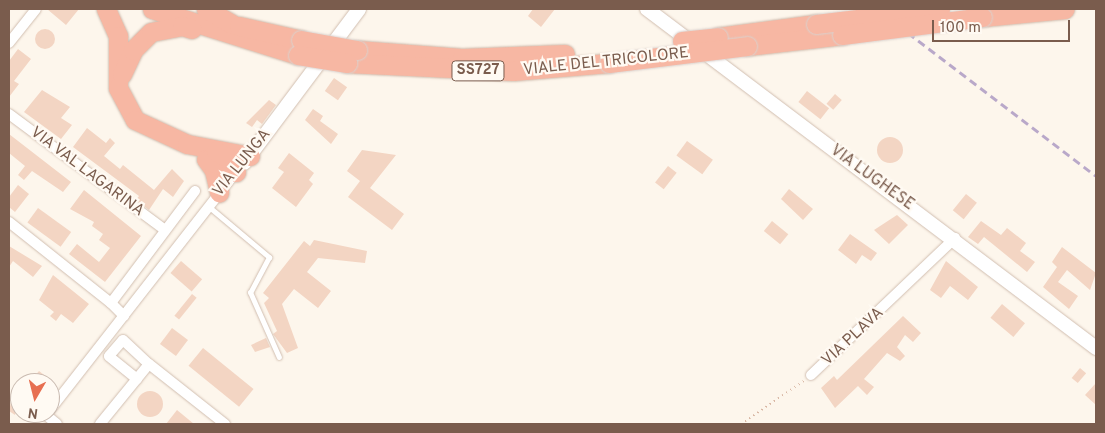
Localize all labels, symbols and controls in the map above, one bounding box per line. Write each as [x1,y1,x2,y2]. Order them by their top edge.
scale bar [935,10,1072,42]
text: 100 m [940,19,981,38]
street label: VIALE DEL TRICOLORE [522,44,690,80]
road number: SS727 [450,58,506,84]
street label: VIA VAL LAGARINA [26,122,148,222]
street label: VIA LUNGA [209,125,275,201]
street label: VIA LUGHESE [826,141,918,215]
street label: VIA PLAVA [818,303,888,371]
north arrow [10,373,60,423]
text: N [27,403,39,421]

